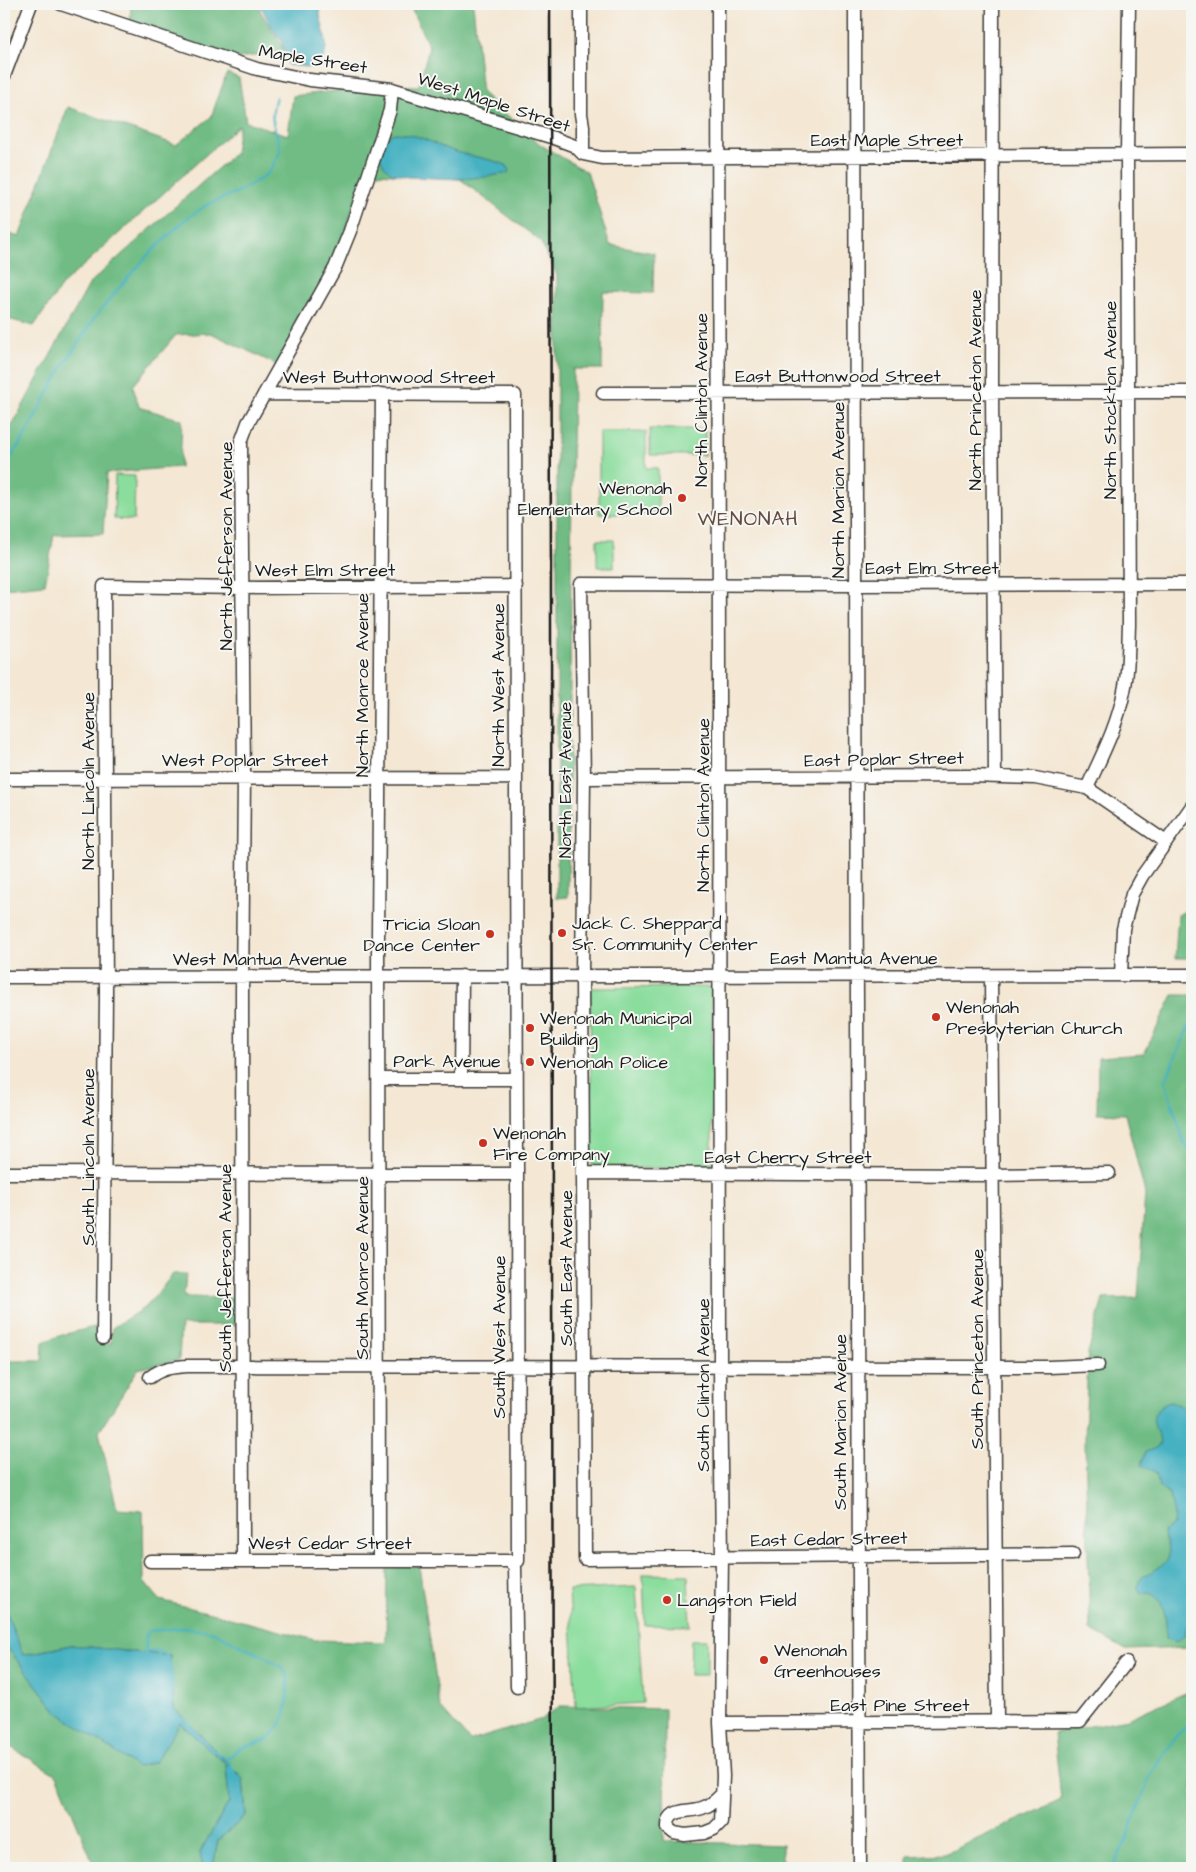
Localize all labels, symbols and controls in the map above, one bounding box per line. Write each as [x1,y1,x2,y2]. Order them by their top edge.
street label: Maple Street [257,39,370,81]
street label: West Maple Street [414,66,574,139]
street label: East Maple Street [811,128,964,153]
street label: North Princeton Avenue [963,289,988,491]
street label: North Stockton Avenue [1098,301,1123,499]
street label: North Clinton Avenue [689,313,714,487]
street label: East Buttonwood Street [735,364,942,389]
street label: West Buttonwood Street [283,365,496,390]
street label: North Marion Avenue [826,402,851,578]
street label: North Jefferson Avenue [214,441,239,650]
place label: Wenonah Elementary School [518,476,672,523]
marker: Wenonah Elementary School [676,492,688,504]
district label: WENONAH [697,505,799,533]
street label: East Elm Street [865,556,1000,581]
street label: West Elm Street [255,558,396,583]
street label: North Monroe Avenue [350,593,375,777]
street label: North West Avenue [486,603,511,767]
street label: North Lincoln Avenue [76,692,101,870]
street label: North East Avenue [553,701,578,858]
street label: North Clinton Avenue [691,718,716,892]
street label: East Poplar Street [804,746,965,773]
street label: West Poplar Street [162,748,329,773]
place label: Jack C. Sheppard Sr. Community Center [572,911,758,958]
place label: Tricia Sloan Dance Center [363,912,480,958]
marker: Jack C. Sheppard Sr. Community Center [556,927,568,939]
marker: Tricia Sloan Dance Center [484,928,496,940]
street label: East Mantua Avenue [770,946,938,971]
street label: West Mantua Avenue [173,947,348,972]
place label: Wenonah Presbyterian Church [946,995,1122,1042]
place label: Wenonah Municipal Building [540,1006,692,1053]
marker: Wenonah Presbyterian Church [930,1011,942,1023]
marker: Wenonah Municipal Building [524,1022,536,1034]
street label: Park Avenue [393,1049,501,1074]
place label: Wenonah Police [540,1050,669,1075]
marker: Wenonah Police [524,1056,536,1068]
street label: South Lincoln Avenue [76,1068,101,1246]
place label: Wenonah Fire Company [493,1121,610,1168]
marker: Wenonah Fire Company [477,1137,489,1149]
street label: East Cherry Street [704,1145,872,1171]
street label: South Jefferson Avenue [213,1164,238,1372]
street label: South Monroe Avenue [350,1176,375,1360]
street label: South East Avenue [554,1190,579,1346]
street label: South Princeton Avenue [965,1248,990,1449]
street label: South West Avenue [487,1255,512,1418]
street label: South Clinton Avenue [691,1298,716,1472]
street label: South Marion Avenue [828,1334,853,1510]
street label: East Cedar Street [750,1526,908,1553]
street label: West Cedar Street [248,1531,413,1556]
place label: Langston Field [677,1588,797,1614]
marker: Langston Field [661,1594,673,1606]
place label: Wenonah Greenhouses [774,1638,881,1684]
marker: Wenonah Greenhouses [758,1654,770,1666]
street label: East Pine Street [830,1693,970,1718]

